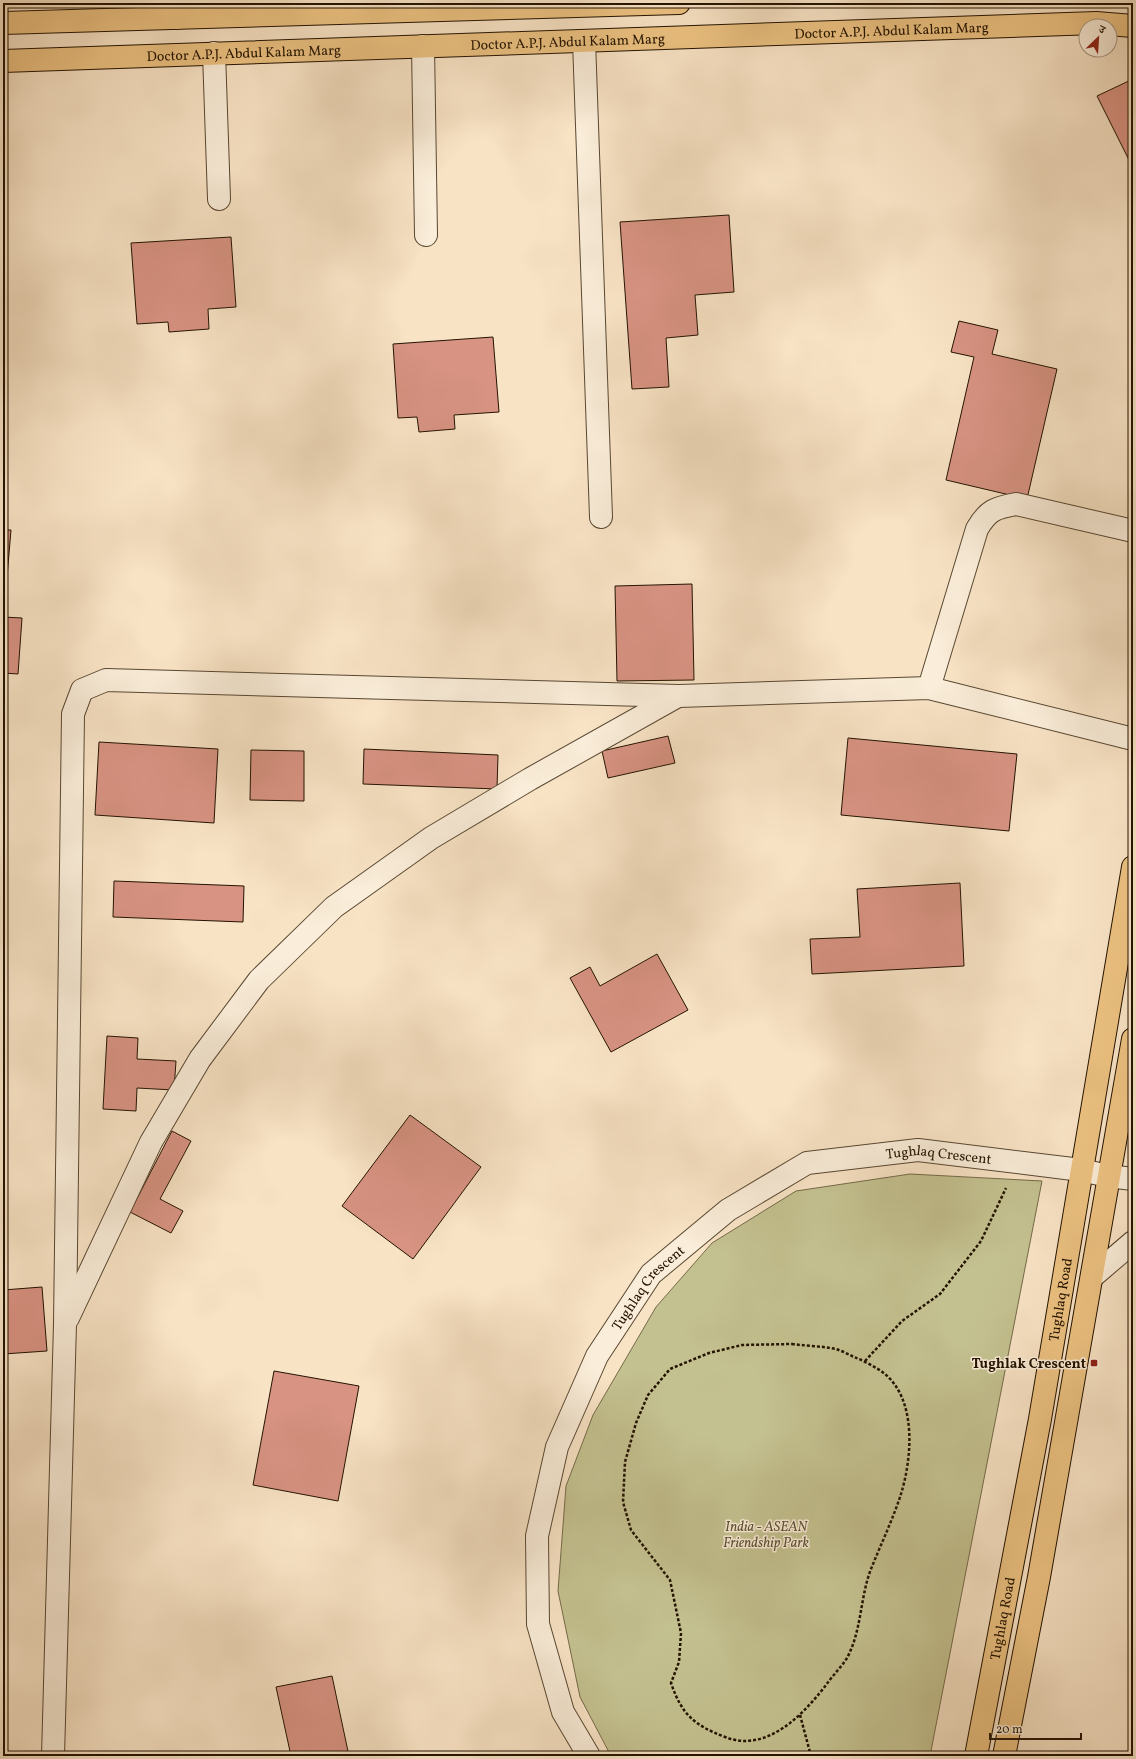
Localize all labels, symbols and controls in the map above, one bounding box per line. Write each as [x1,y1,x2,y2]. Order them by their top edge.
north arrow [1078,18,1118,58]
street label: Doctor A.P.J. Abdul Kalam Marg [794,19,989,44]
text: उ [1095,22,1109,39]
street label: Doctor A.P.J. Abdul Kalam Marg [470,30,665,56]
street label: Doctor A.P.J. Abdul Kalam Marg [146,41,341,67]
street label: Tughlaq Crescent [885,1142,993,1170]
street label: Tughlaq Crescent [608,1242,689,1335]
street label: Tughlaq Road [1045,1257,1078,1343]
place label: Tughlak Crescent [972,1355,1086,1374]
marker: Tughlak Crescent [1089,1358,1099,1368]
park label: India - ASEAN Friendship Park [723,1518,810,1553]
street label: Tughlaq Road [986,1576,1021,1662]
scale bar [990,1715,1081,1741]
text: 20 m [996,1722,1023,1738]

